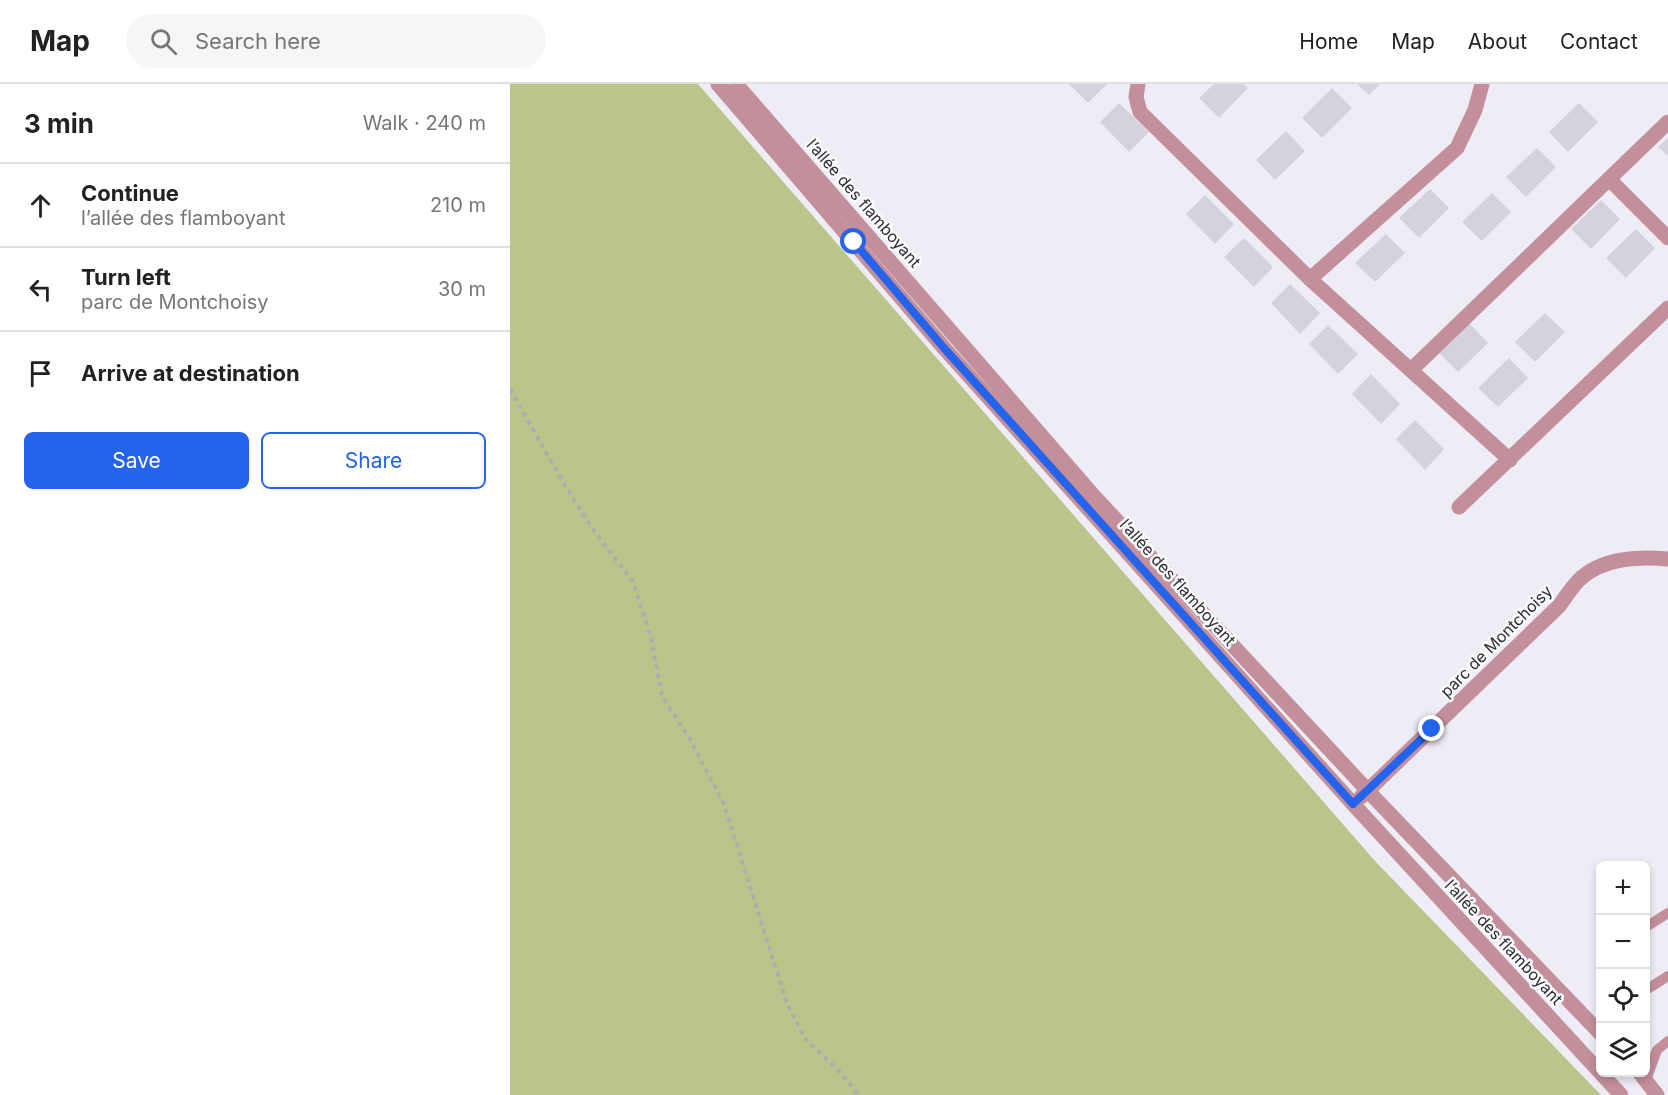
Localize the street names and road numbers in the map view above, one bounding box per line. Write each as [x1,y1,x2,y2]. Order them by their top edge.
street label: l’allée des flamboyant [803,135,925,271]
street label: l’allée des flamboyant [1116,515,1240,649]
street label: parc de Montchoisy [1436,581,1556,701]
street label: l’allée des flamboyant [1441,875,1567,1009]

